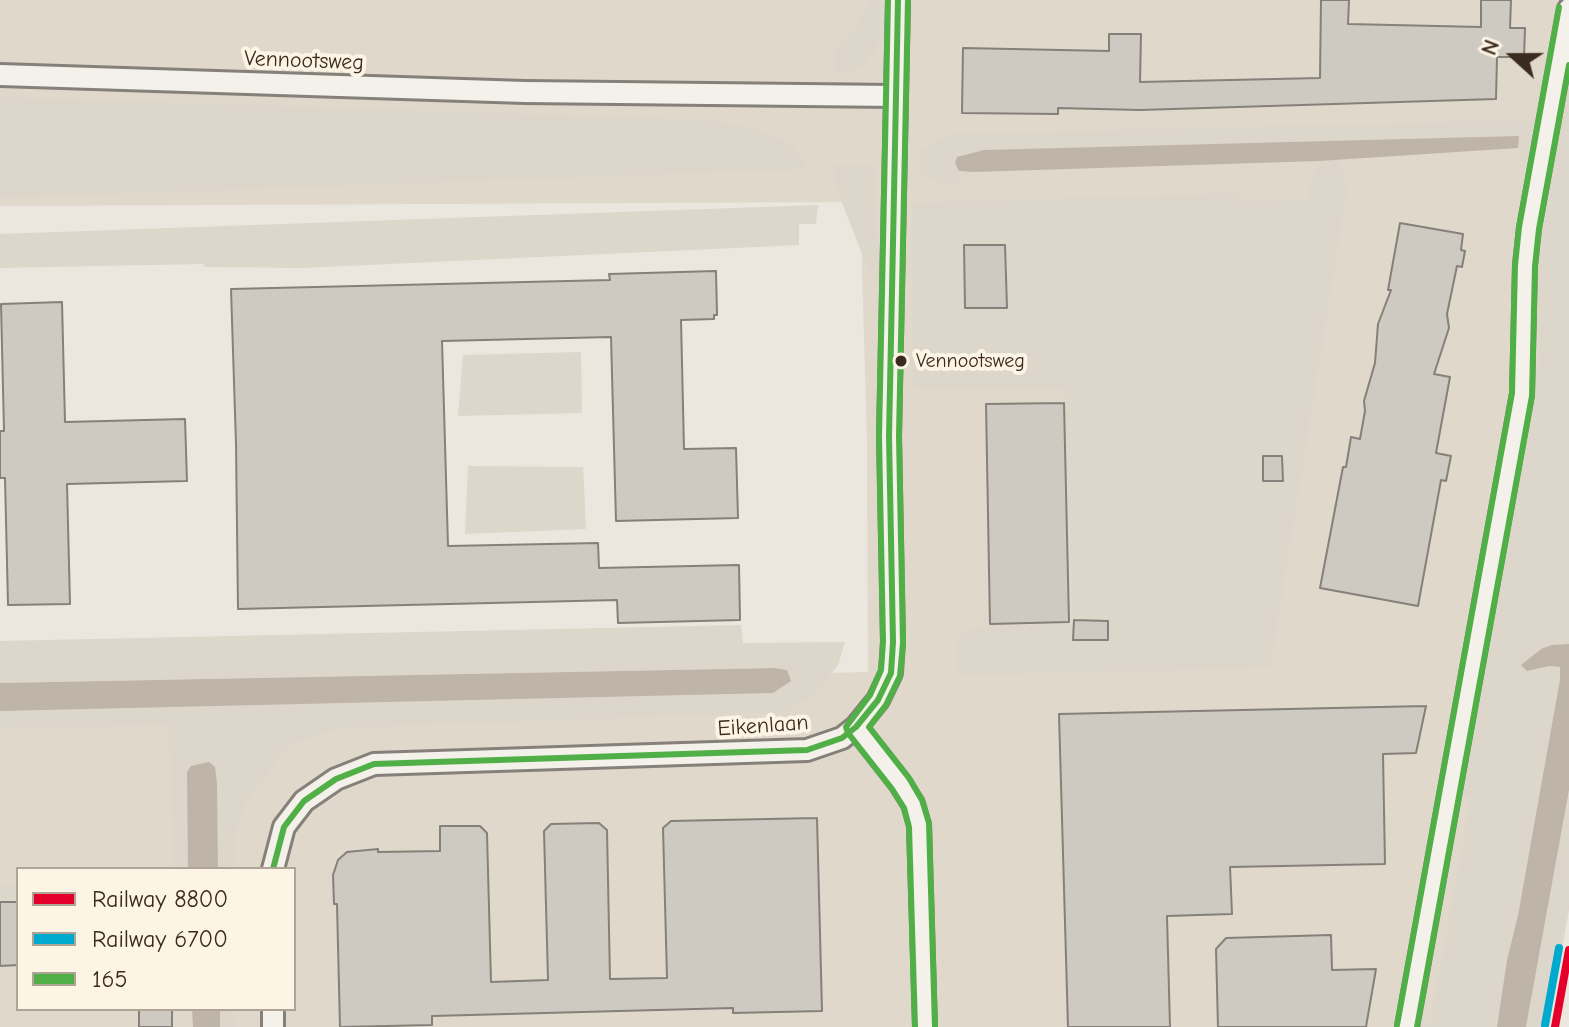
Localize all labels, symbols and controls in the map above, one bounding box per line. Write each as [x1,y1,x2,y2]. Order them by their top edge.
north arrow [1473,16,1553,96]
text: N [1476,36,1505,59]
street label: Vennootsweg [244,46,364,76]
place label: Vennootsweg [916,349,1025,373]
marker: Vennootsweg [893,353,909,369]
street label: Eikenlaan [717,710,809,742]
legend [16,867,296,1011]
text: Railway 8800 [92,885,228,913]
text: Railway 6700 [92,925,228,953]
text: 165 [92,965,128,993]

